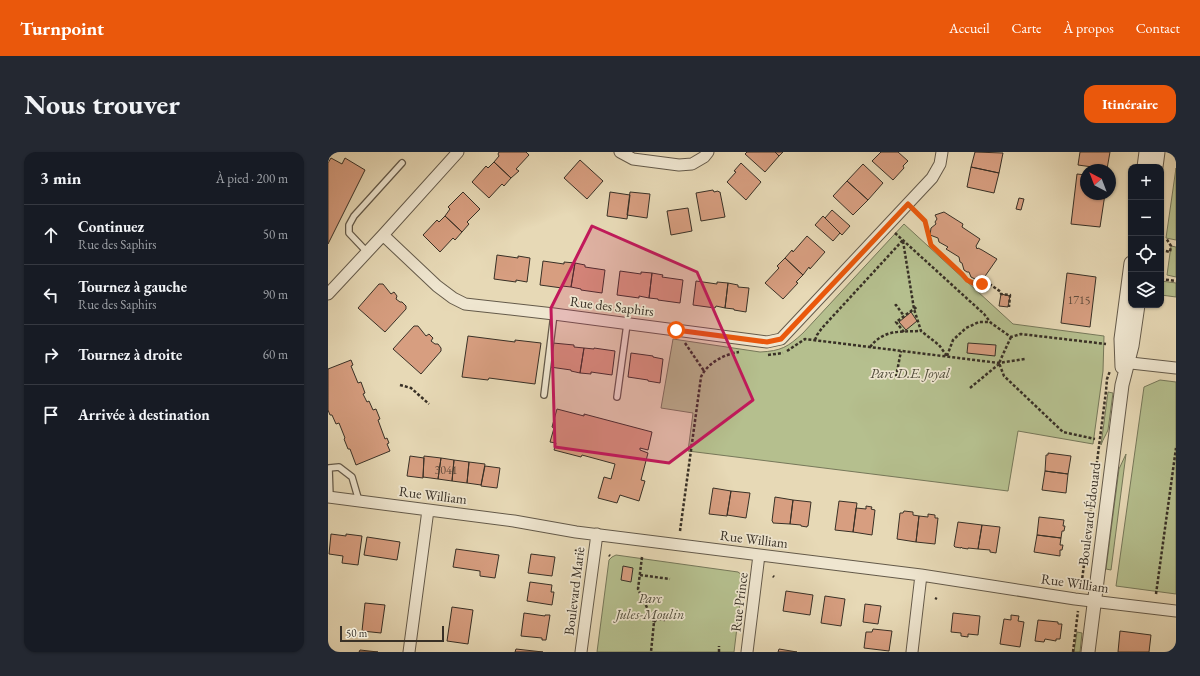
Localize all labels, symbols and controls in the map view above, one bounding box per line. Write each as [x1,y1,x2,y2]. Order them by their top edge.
text: Turnpoint [20,16,104,41]
text: Accueil [949,19,990,37]
text: Carte [1012,19,1042,37]
text: À propos [1064,19,1114,37]
text: Contact [1136,19,1180,37]
button: Itinéraire [1084,85,1176,123]
text: Nous trouver [24,86,180,122]
north arrow [1080,164,1116,200]
map controls [1128,164,1164,308]
button: + [1128,164,1164,200]
text: 3 min [40,167,81,189]
text: À pied · 200 m [216,170,288,187]
button: − [1128,200,1164,236]
text: Continuez [78,217,144,236]
icon: ahead [40,224,62,246]
text: 50 m [263,226,288,243]
text: Rue des Saphirs [78,236,156,253]
button: locate [1128,236,1164,272]
button: layers [1128,272,1164,308]
route end [973,275,991,293]
text: Tournez à gauche [78,277,187,296]
icon: left [40,284,62,306]
text: 90 m [263,286,288,303]
street label: Rue des Saphirs [569,292,655,320]
house number: 1715 [1067,292,1091,308]
text: Rue des Saphirs [78,296,156,313]
route start [667,321,685,339]
icon: right [40,344,62,366]
text: Tournez à droite [78,345,182,364]
text: 60 m [263,346,288,363]
park label: Parc D.E. Joyal [870,364,951,382]
icon: arrive [40,404,62,426]
text: Arrivée à destination [78,405,210,424]
street label: Boulevard Édouard [1074,461,1104,567]
house number: 3041 [434,462,458,478]
street label: Rue William [398,482,468,508]
street label: Rue William [719,526,789,552]
street label: Boulevard Marie [560,545,588,636]
street label: Rue William [1040,569,1110,597]
street label: Rue Prince [726,571,752,633]
park label: Parc Jules-Moulin [613,589,684,623]
scale bar [340,624,444,643]
text: 50 m [346,626,367,640]

